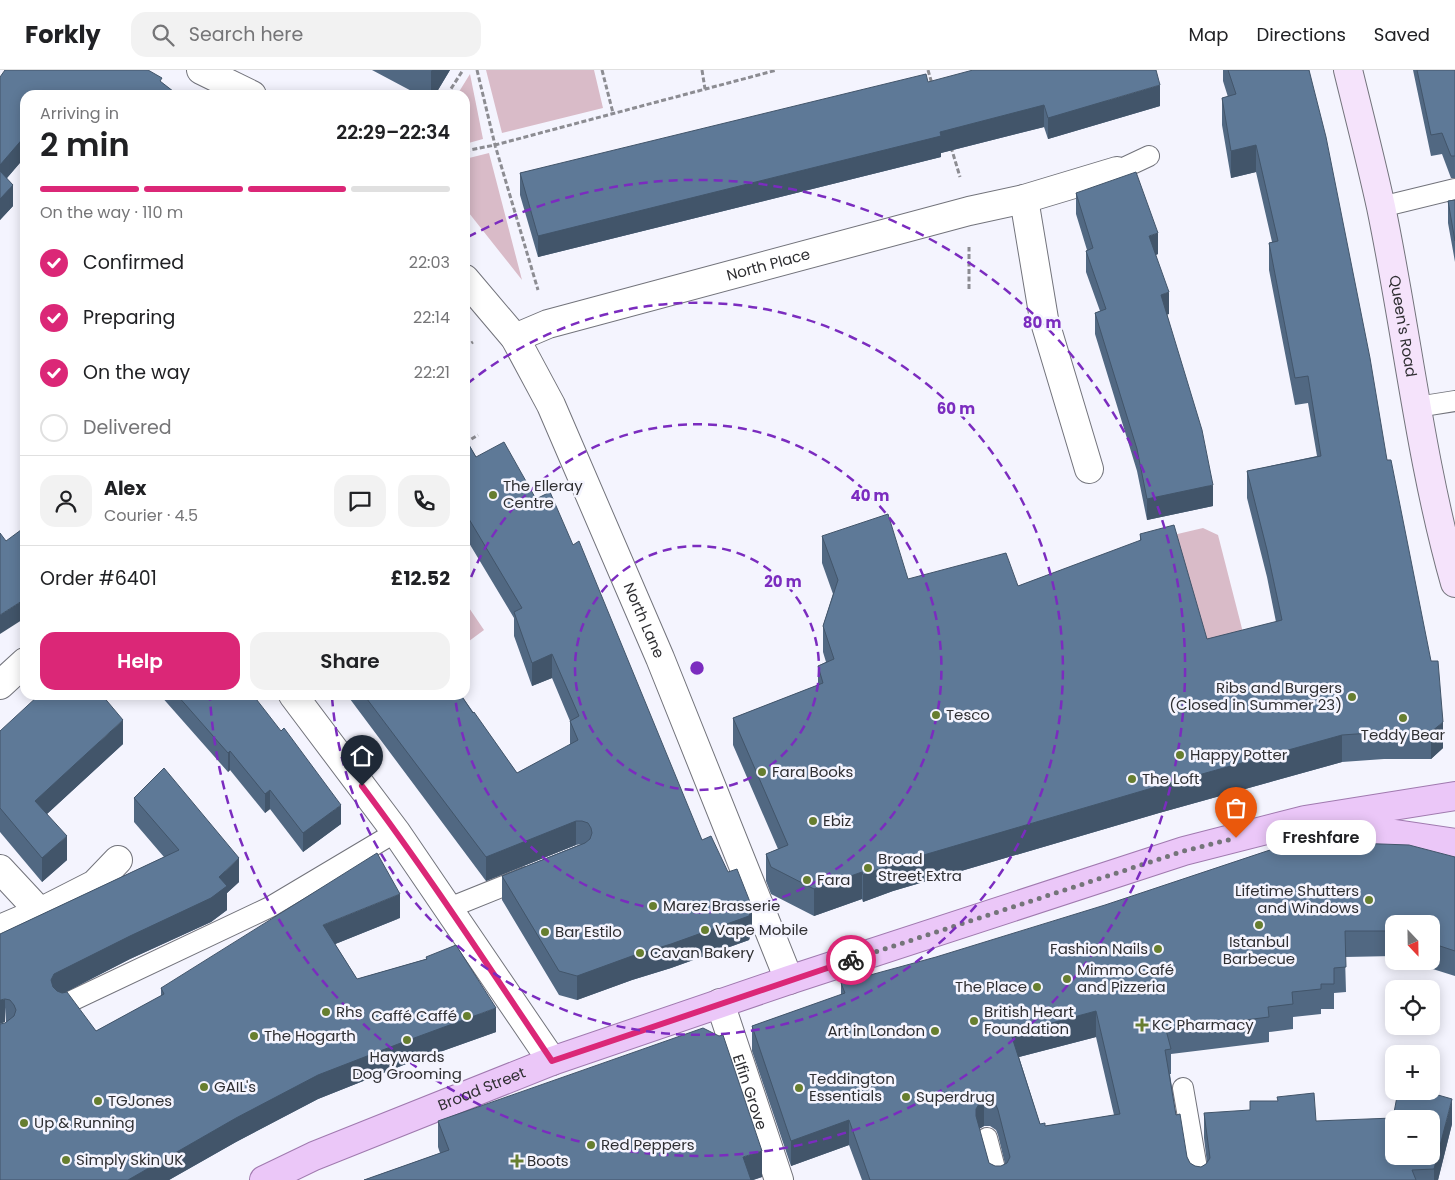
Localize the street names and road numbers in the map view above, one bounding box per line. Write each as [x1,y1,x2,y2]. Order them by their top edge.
street label: North Place [724,243,812,286]
street label: Queen's Road [1384,273,1422,379]
street label: North Lane [619,579,670,661]
street label: Elfin Grove [728,1052,773,1132]
street label: Broad Street [435,1062,528,1116]

